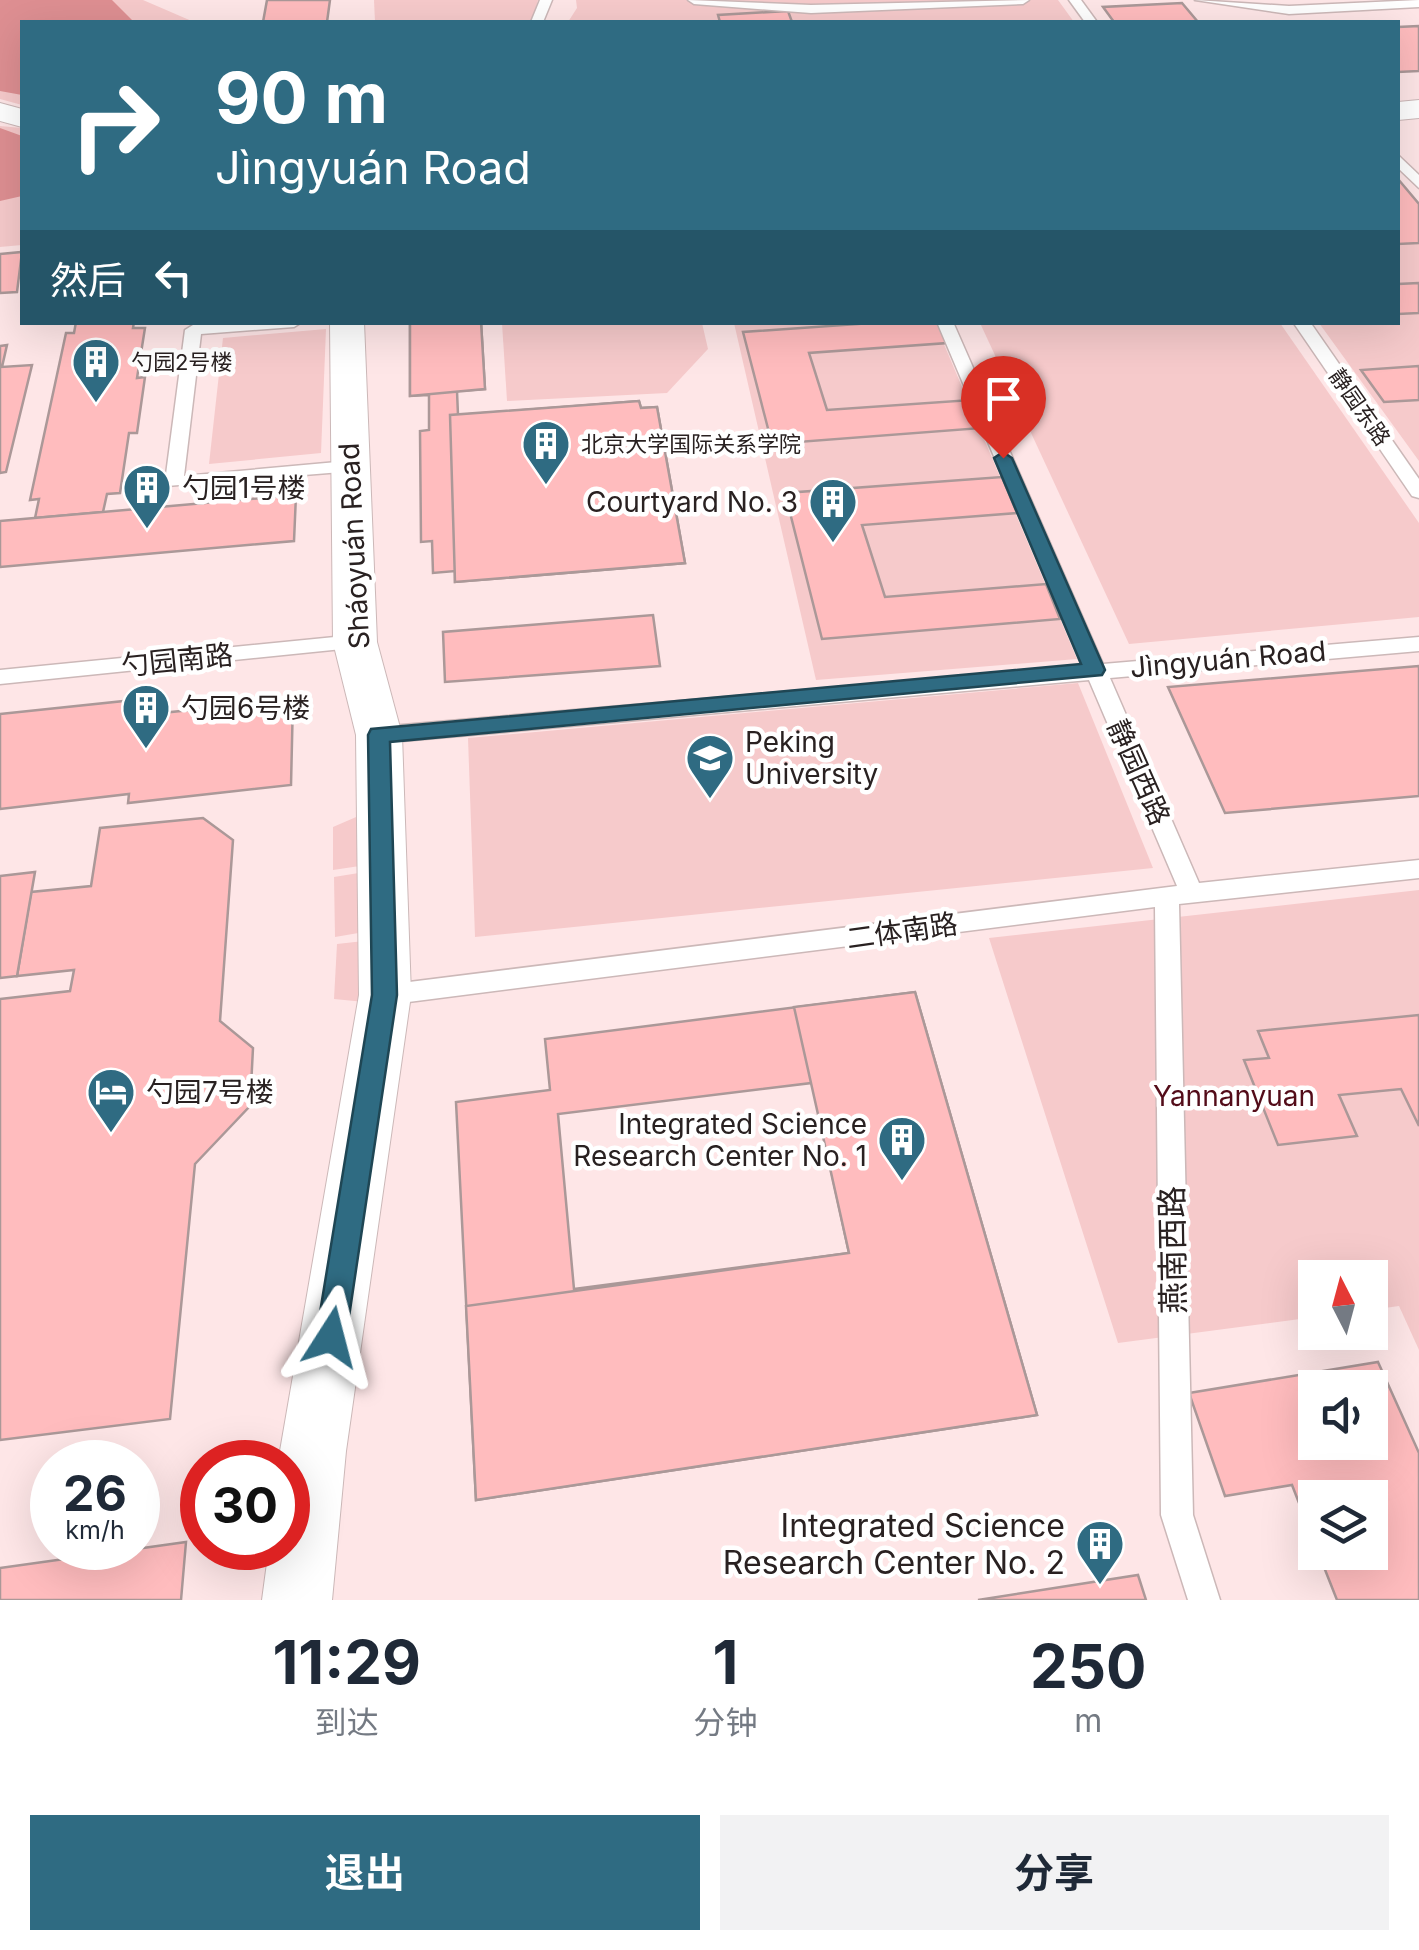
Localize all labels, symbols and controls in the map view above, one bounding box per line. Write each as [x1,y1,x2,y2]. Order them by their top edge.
text: 90 m [215,55,388,140]
icon: right [50,60,180,190]
text: Jìngyuán Road [215,140,531,195]
icon: left [146,250,201,305]
text: 然后 [50,257,126,303]
building icon: 勺园2号楼 [70,336,122,404]
place label: 勺园2号楼 [131,349,232,375]
pin [961,356,1046,459]
street label: 静园东路 [1324,363,1396,451]
icon: arrive [976,371,1031,426]
building icon: 北京大学国际关系学院 [520,418,572,486]
place label: 北京大学国际关系学院 [581,431,801,457]
street label: Sháoyuán Road [332,442,376,650]
building icon: 勺园1号楼 [121,462,173,530]
place label: 勺园1号楼 [182,471,305,505]
building icon: Courtyard No. 3 [807,476,859,544]
place label: Courtyard No. 3 [586,485,798,519]
street label: Jìngyuán Road [1129,634,1327,684]
street label: 勺园南路 [120,637,234,683]
building icon: 勺园6号楼 [120,682,172,750]
place label: 勺园6号楼 [181,691,310,725]
street label: 静园西路 [1101,714,1177,830]
place label: Peking University [745,725,878,791]
school or university icon: Peking University [684,732,736,800]
street label: 二体南路 [844,906,960,956]
hotel icon: 勺园7号楼 [85,1066,137,1134]
place label: 勺园7号楼 [146,1075,274,1109]
park label: Yannanyuan [1153,1079,1315,1113]
place label: Integrated Science Research Center No. 1 [573,1107,867,1173]
building icon: Integrated Science Research Center No. 1 [876,1114,928,1182]
street label: 燕南西路 [1152,1186,1193,1314]
north arrow [1298,1260,1388,1350]
map controls [1298,1260,1388,1570]
position arrow [279,1285,383,1389]
button: sound [1298,1370,1388,1460]
speed limit sign: 30 [180,1440,310,1570]
text: 26 [63,1463,127,1523]
button: layers [1298,1480,1388,1570]
place label: Integrated Science Research Center No. 2 [723,1506,1065,1582]
text: km/h [65,1515,125,1545]
building icon: Integrated Science Research Center No. 2 [1074,1518,1126,1586]
text: 11:29 [272,1626,421,1698]
text: 1 [713,1626,738,1698]
text: 250 [1030,1630,1147,1702]
text: m [1074,1701,1102,1740]
text: 到达 [315,1703,379,1742]
text: 分钟 [693,1703,757,1742]
button: 退出 [30,1815,700,1930]
button: 分享 [720,1815,1389,1930]

